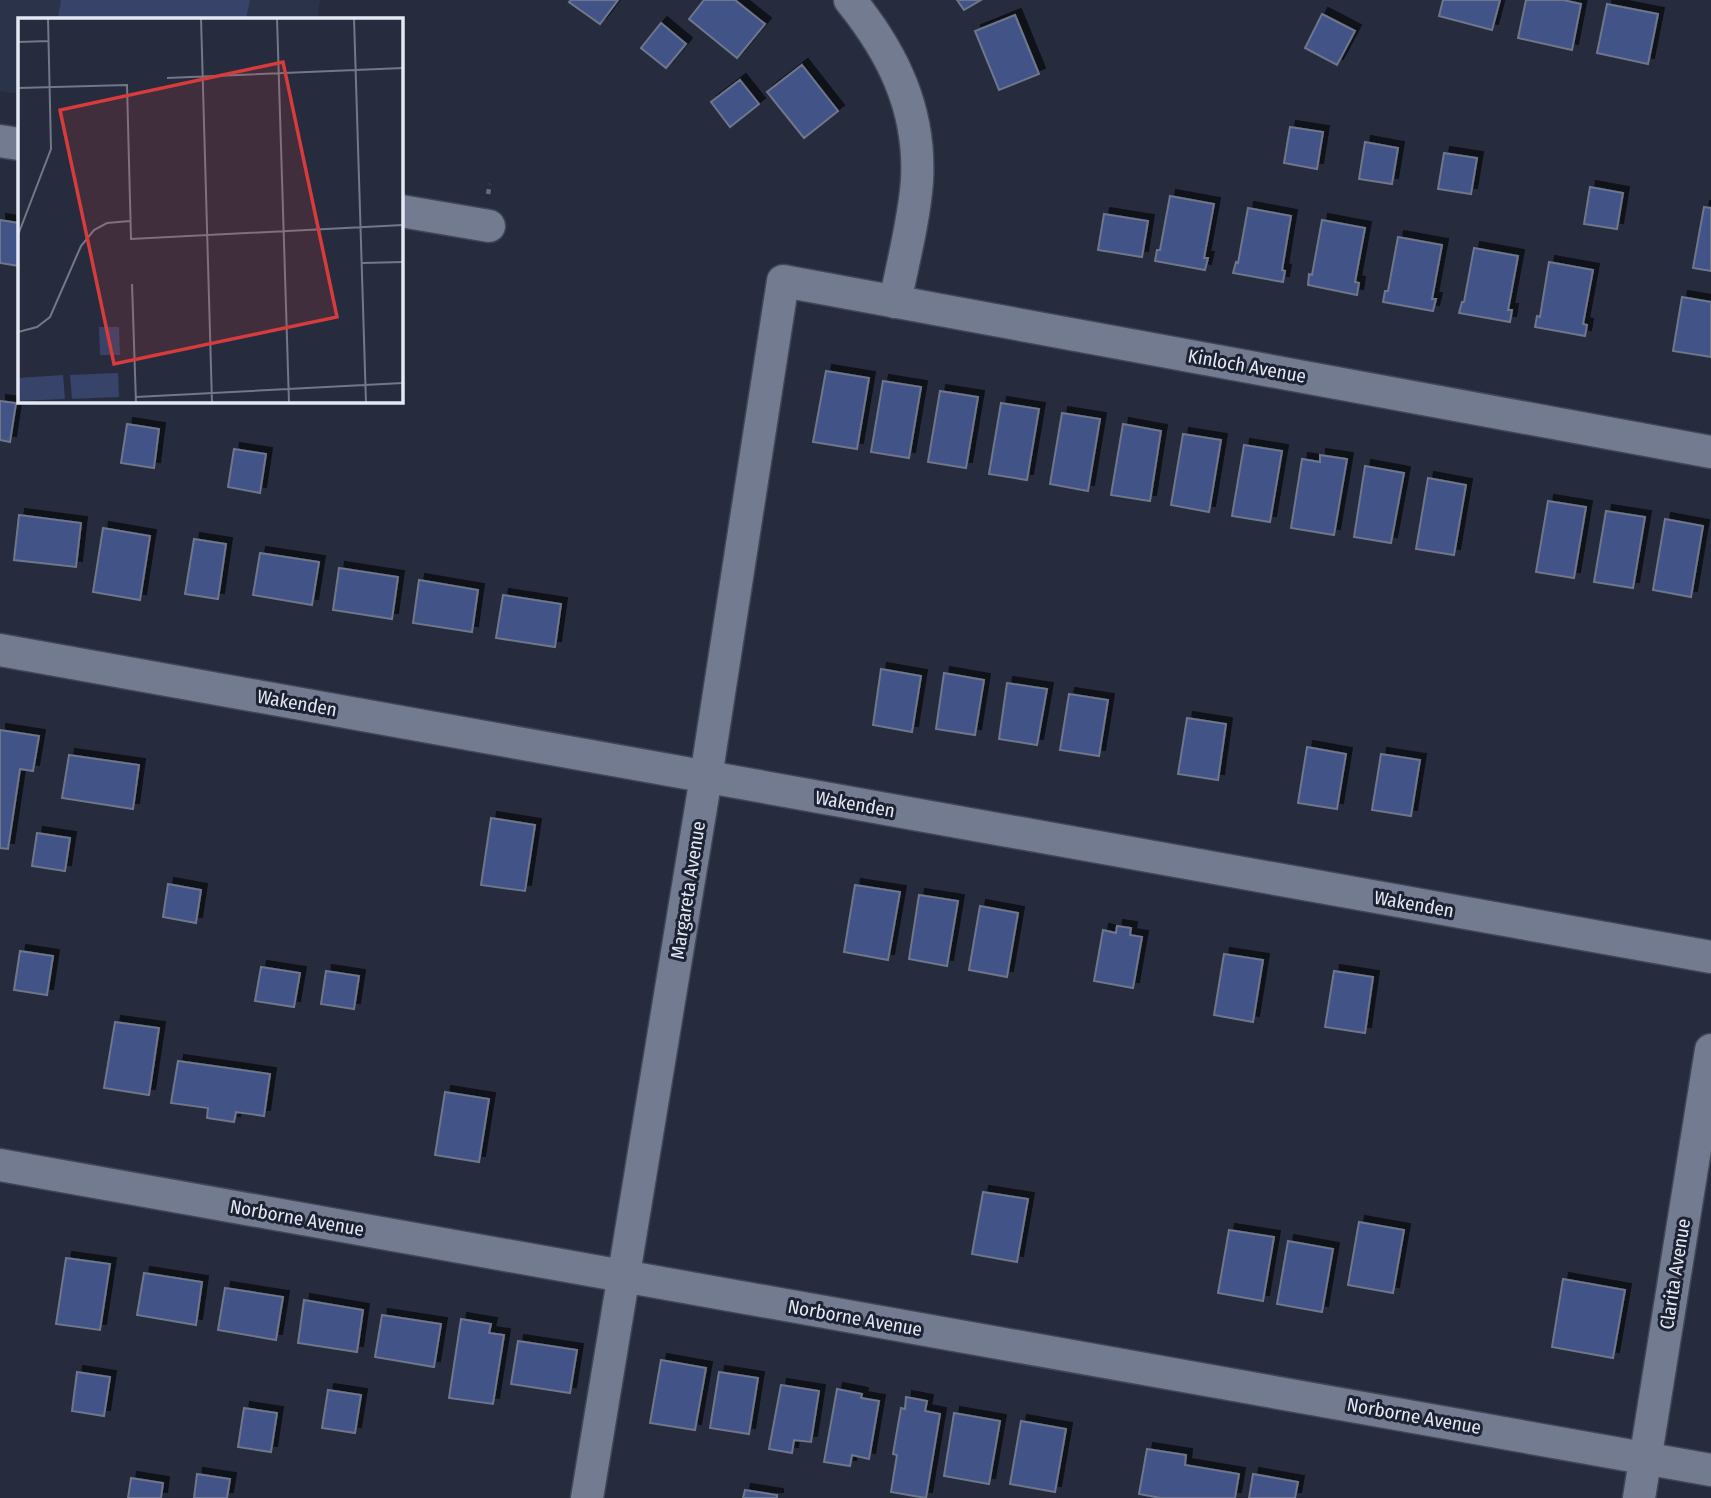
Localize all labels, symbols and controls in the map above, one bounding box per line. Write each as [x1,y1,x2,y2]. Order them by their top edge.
inset map [18,18,402,402]
street label: Kinloch Avenue [1186,344,1308,388]
street label: Wakenden [255,685,339,721]
street label: Wakenden [813,786,897,822]
street label: Margareta Avenue [666,819,710,961]
street label: Wakenden [1372,886,1456,922]
street label: Norborne Avenue [228,1195,366,1241]
street label: Clarita Avenue [1655,1217,1695,1331]
street label: Norborne Avenue [786,1295,924,1341]
street label: Norborne Avenue [1345,1393,1483,1439]

